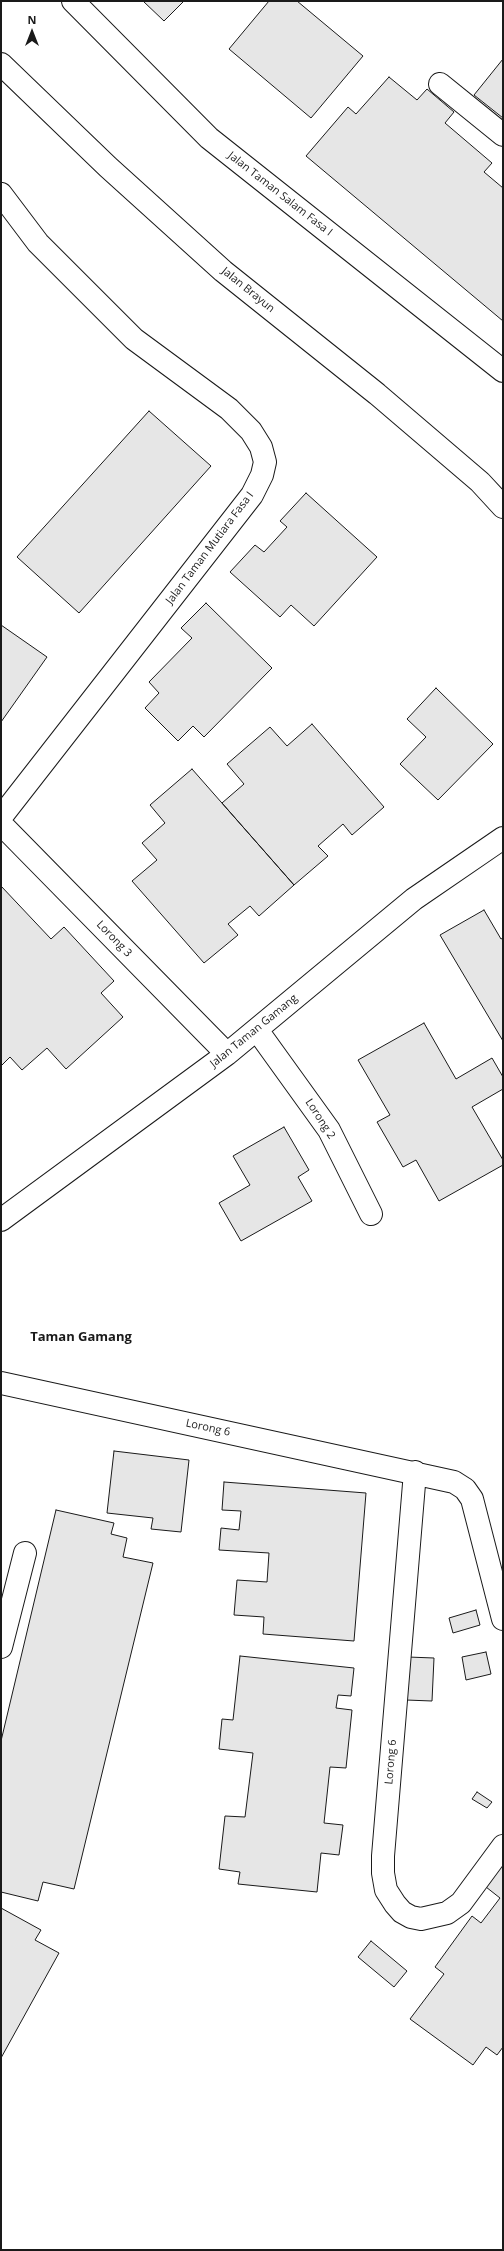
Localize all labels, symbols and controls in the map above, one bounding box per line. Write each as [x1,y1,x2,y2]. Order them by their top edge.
north arrow [12,12,52,52]
text: N [28,12,36,27]
street label: Jalan Taman Salam Fasa I [225,149,335,239]
street label: Jalan Brayun [219,265,277,315]
street label: Jalan Taman Mutiara Fasa I [163,489,257,607]
street label: Lorong 3 [94,918,134,960]
street label: Jalan Taman Gamang [208,992,300,1070]
street label: Lorong 2 [302,1096,338,1142]
district label: Taman Gamang [30,1329,132,1345]
street label: Lorong 6 [184,1417,232,1439]
street label: Lorong 6 [382,1739,400,1785]

